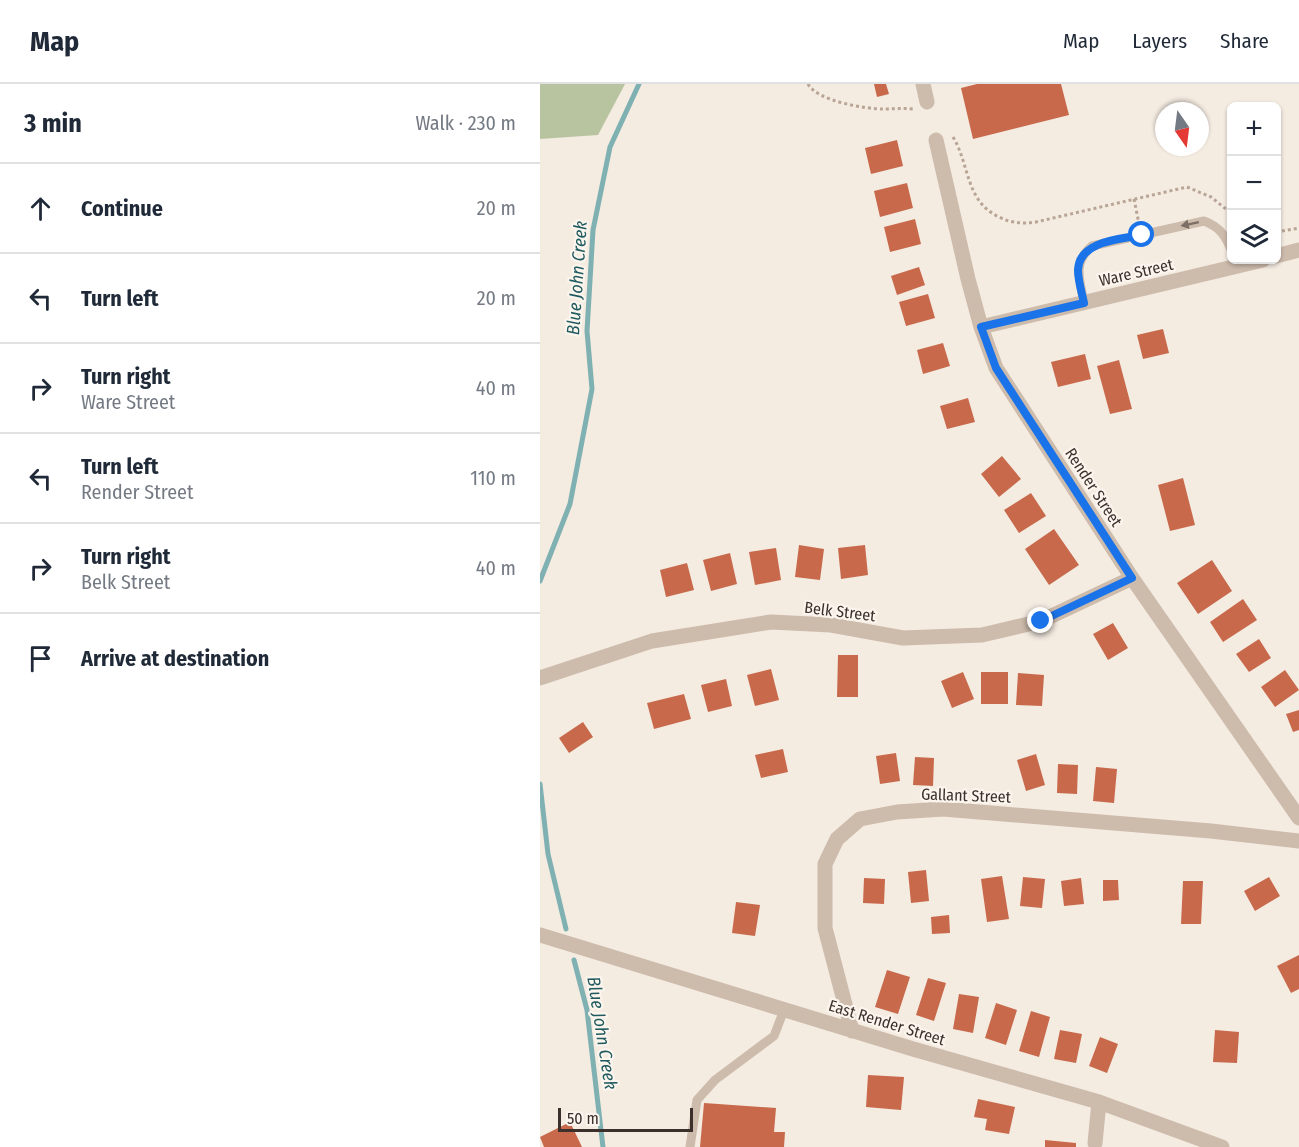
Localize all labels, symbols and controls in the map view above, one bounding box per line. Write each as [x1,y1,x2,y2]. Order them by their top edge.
text: Map [30,25,79,58]
text: Map [1063,28,1099,54]
text: Layers [1132,28,1187,54]
text: Share [1220,28,1269,54]
north arrow [1155,102,1209,156]
map controls [1227,102,1281,264]
button: + [1227,102,1281,156]
text: 3 min [24,108,82,139]
text: Walk · 230 m [415,111,516,135]
button: − [1227,156,1281,210]
icon: ahead [24,192,57,225]
text: Continue [81,195,163,222]
text: 20 m [477,196,516,220]
button: layers [1227,210,1281,264]
water label: Blue John Creek [562,220,592,336]
one-way arrow [1180,220,1199,230]
route start [1128,221,1154,247]
street label: Ware Street [1097,255,1176,290]
icon: left [24,282,57,315]
text: Turn left [81,285,159,312]
text: 20 m [477,286,516,310]
text: Turn right [81,363,170,390]
icon: right [24,372,57,405]
text: 40 m [476,376,516,400]
text: Ware Street [81,390,175,414]
street label: Render Street [1061,444,1126,531]
text: Turn left [81,453,159,480]
icon: left [24,462,57,495]
text: 110 m [470,466,516,490]
text: Render Street [81,480,193,504]
text: Turn right [81,543,170,570]
icon: right [24,552,57,585]
text: 40 m [476,556,516,580]
text: Belk Street [81,570,170,594]
street label: Belk Street [803,598,877,625]
route end [1027,607,1053,633]
icon: arrive [24,642,57,675]
text: Arrive at destination [81,645,269,672]
street label: Gallant Street [921,784,1012,807]
water label: Blue John Creek [582,975,622,1091]
street label: East Render Street [826,996,948,1049]
scale bar [558,1105,693,1132]
text: 50 m [567,1109,599,1128]

